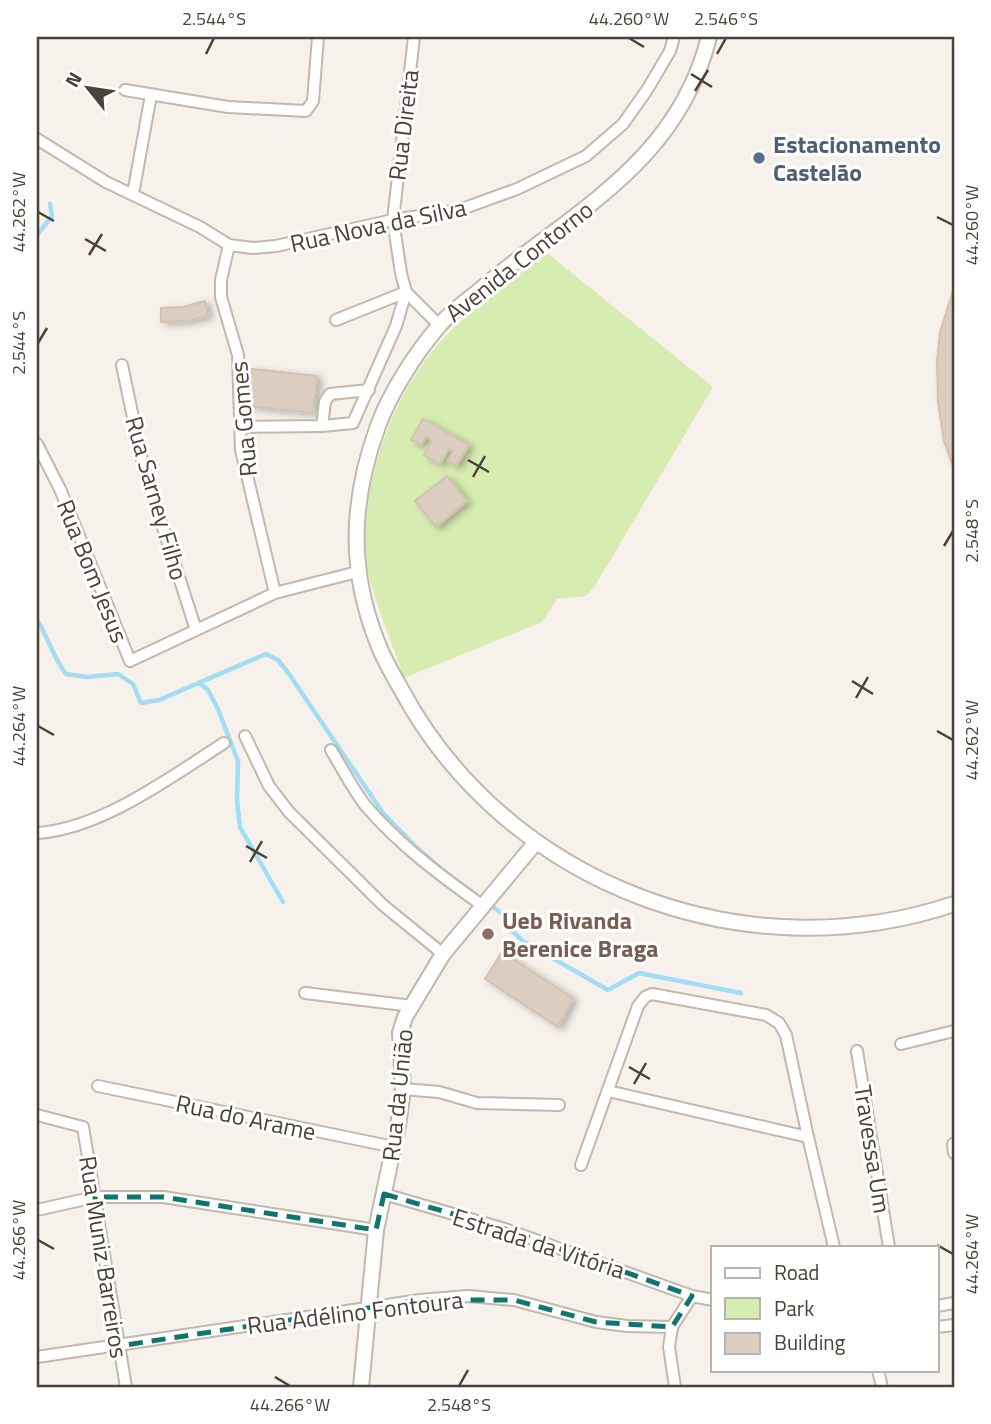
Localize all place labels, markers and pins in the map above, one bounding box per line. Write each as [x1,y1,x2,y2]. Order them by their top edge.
place label: Estacionamento Castelão [773,126,941,190]
marker: Estacionamento Castelão [751,150,767,166]
place label: Ueb Rivanda Berenice Braga [502,902,659,966]
marker: Ueb Rivanda Berenice Braga [480,926,496,942]

